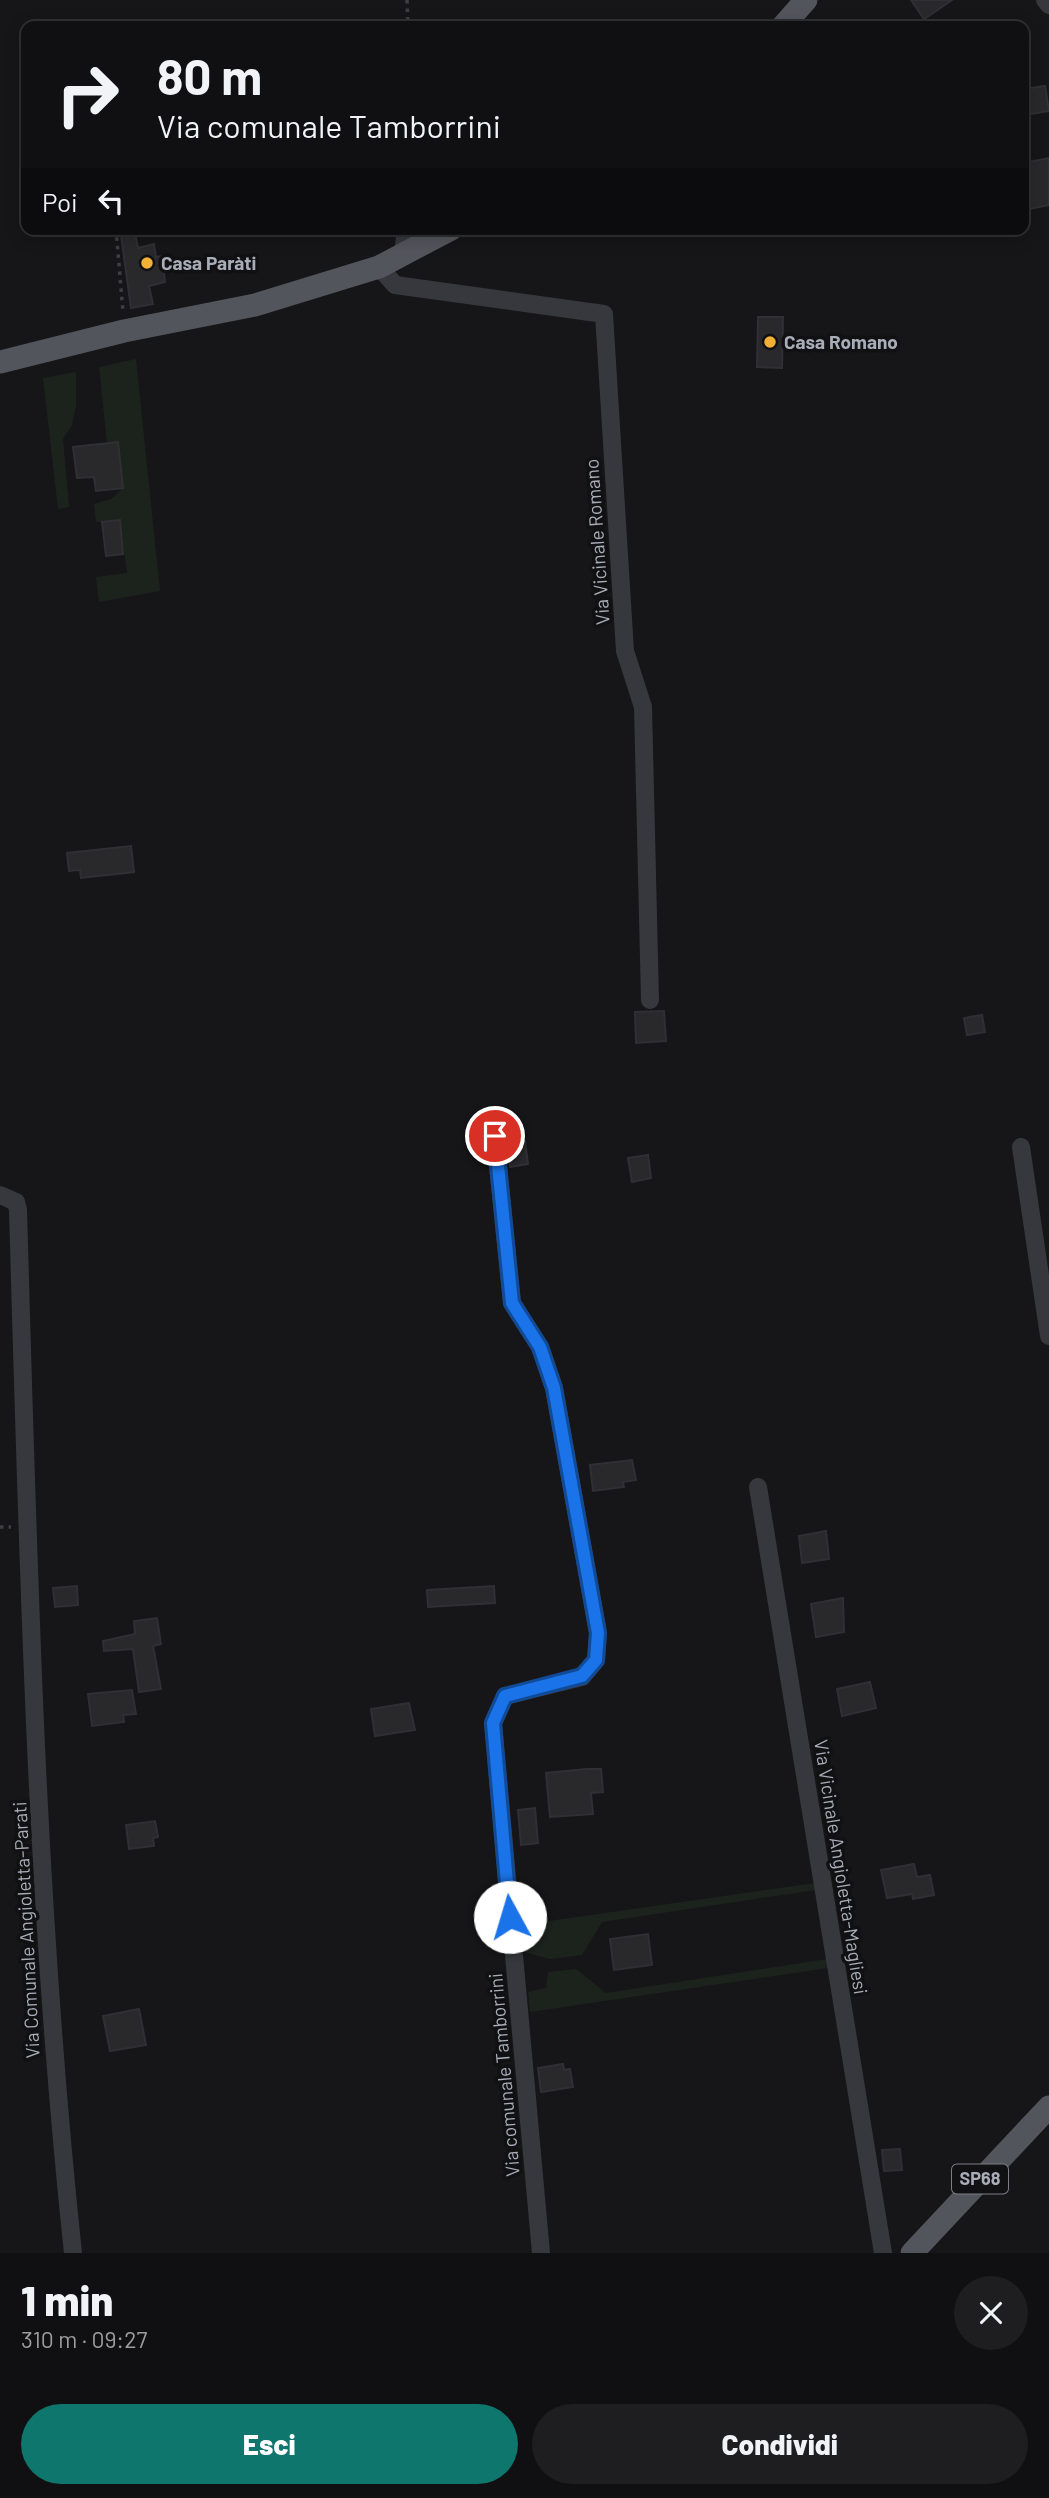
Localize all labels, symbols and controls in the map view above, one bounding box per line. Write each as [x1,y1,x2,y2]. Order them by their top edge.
text: 80 m [157,46,262,105]
icon: right [42,49,133,140]
text: Via comunale Tamborrini [157,106,501,144]
icon: left [92,182,130,220]
text: Poi [42,186,78,217]
place label: Casa Paràti [161,251,256,274]
marker: Casa Paràti [139,255,155,271]
place label: Casa Romano [784,330,898,353]
marker: Casa Romano [762,334,778,350]
street label: Via Vicinale Romano [579,458,614,626]
pin [465,1106,525,1166]
icon: arrive [476,1117,514,1155]
street label: Via Vicinale Angioletta-Magliesi [810,1738,873,1996]
street label: Via Comunale Angioletta-Parati [7,1801,44,2059]
position arrow [473,1880,547,1954]
street label: Via comunale Tamborrini [483,1972,524,2178]
road number: SP68 [952,2164,1008,2194]
text: 1 min [21,2274,113,2324]
button: close [954,2276,1028,2350]
text: 310 m · 09:27 [21,2325,147,2353]
button: Esci [21,2404,518,2484]
button: Condividi [532,2404,1028,2484]

